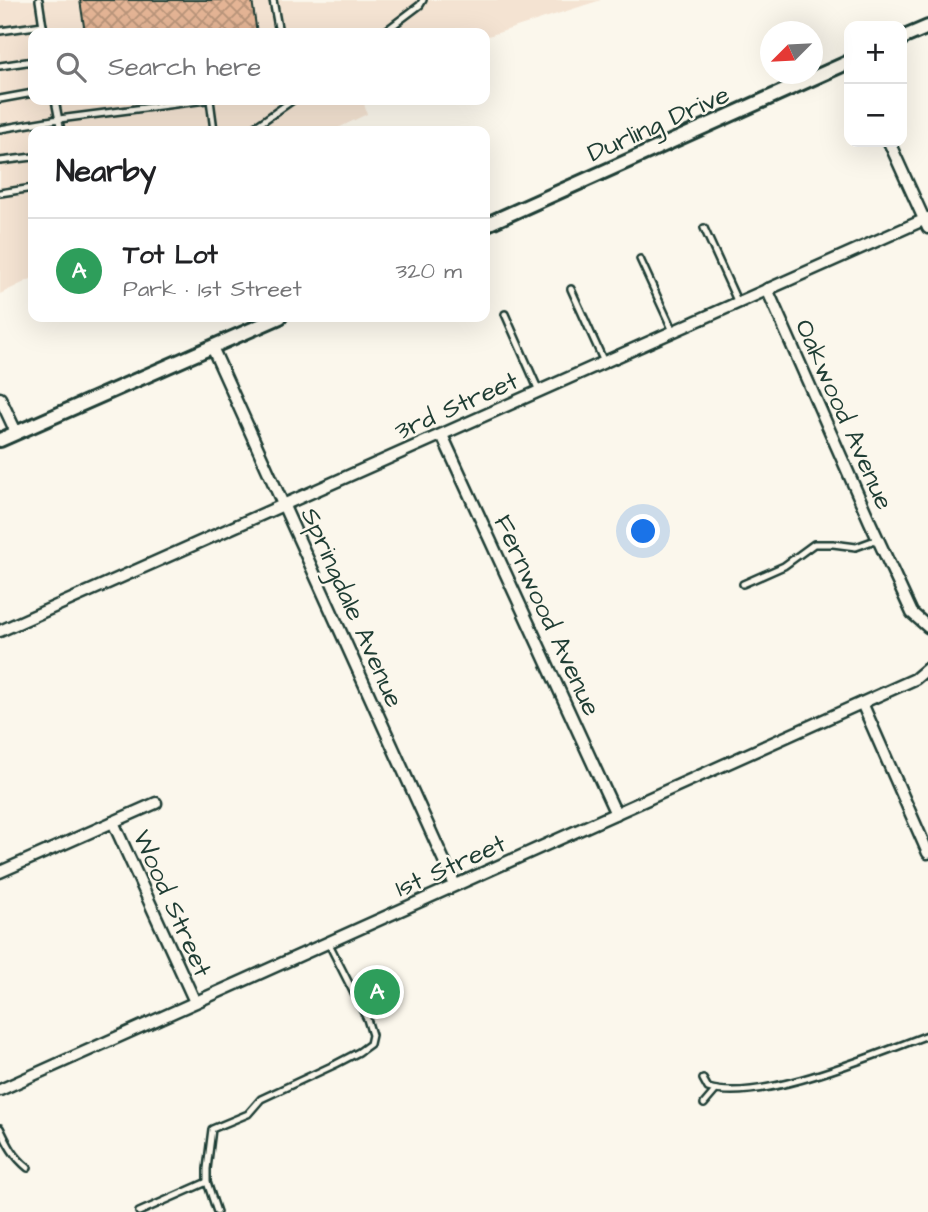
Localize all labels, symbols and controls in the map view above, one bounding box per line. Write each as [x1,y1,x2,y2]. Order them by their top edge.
north arrow [760,21,823,84]
map controls [844,21,907,147]
button: + [844,21,907,84]
search box [28,28,490,105]
icon: search [52,48,90,86]
text: Search here [108,49,261,85]
street label: Durling Drive [582,77,736,173]
button: − [844,84,907,147]
text: Nearby [56,151,156,193]
text: Tot Lot [123,237,218,273]
text: A [72,255,86,287]
text: 320 m [396,255,462,287]
text: Park · 1st Street [123,273,302,305]
street label: Oakwood Avenue [786,313,902,515]
street label: 3rd Street [389,363,524,449]
street label: Springdale Avenue [290,502,412,714]
street label: Fernwood Avenue [485,509,609,722]
your location [626,514,660,548]
street label: Wood Street [124,824,221,983]
street label: 1st Street [389,825,512,906]
pin: A [354,966,400,1018]

